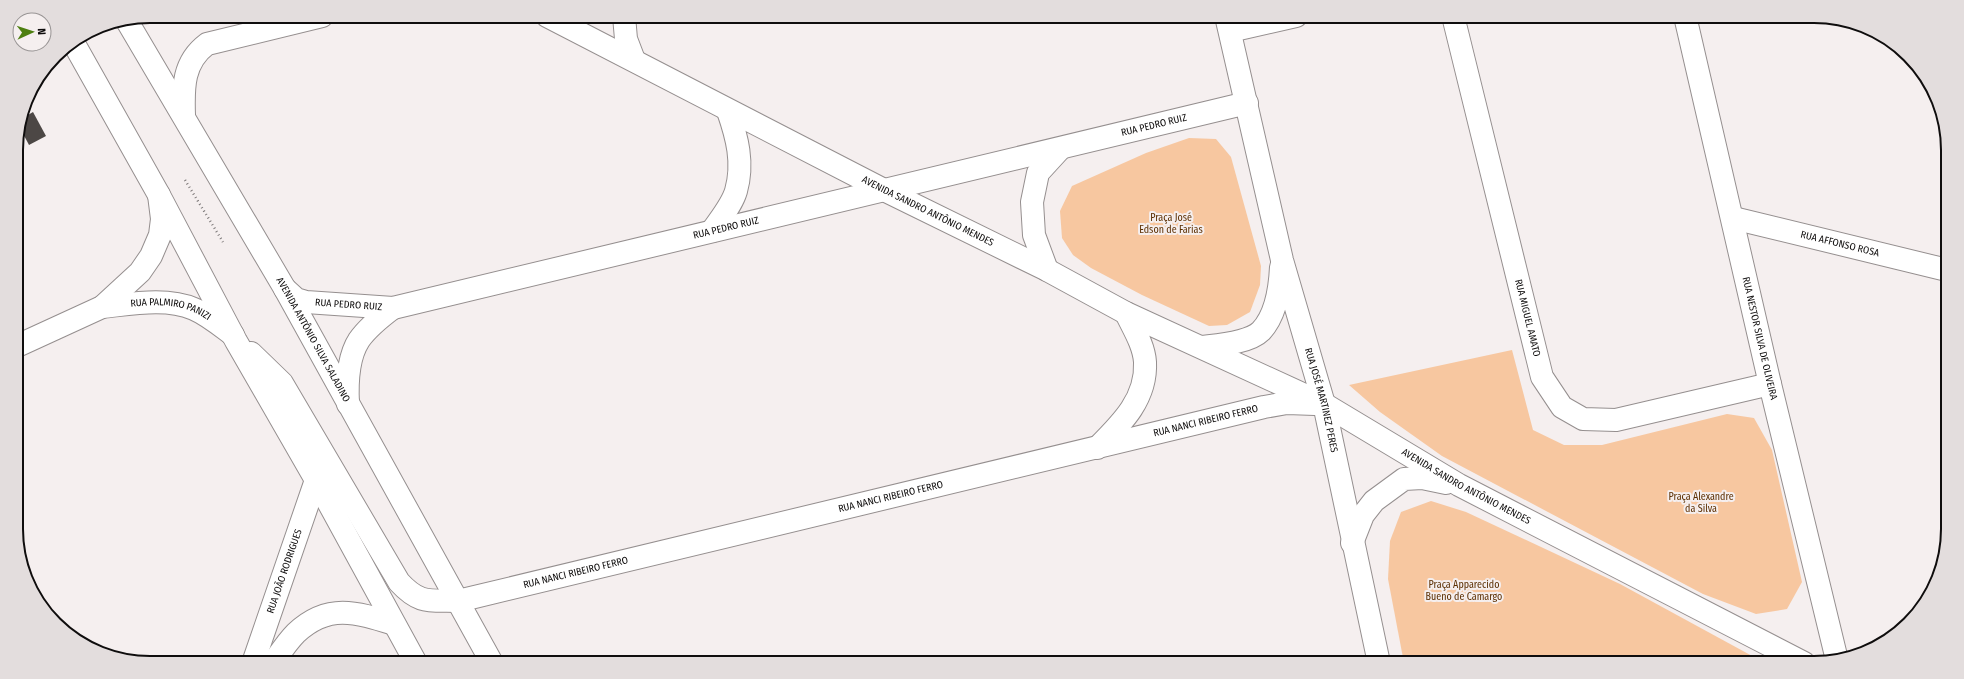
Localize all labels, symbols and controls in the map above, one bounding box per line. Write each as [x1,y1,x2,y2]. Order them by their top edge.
north arrow [12,12,52,52]
text: N [35,28,48,35]
street label: RUA PEDRO RUIZ [1120,112,1188,139]
street label: AVENIDA SANDRO ANTÔNIO MENDES [860,174,996,249]
park label: Praça José Edson de Farias [1139,212,1203,236]
street label: RUA PEDRO RUIZ [692,214,760,242]
street label: RUA AFFONSO ROSA [1799,229,1881,259]
street label: AVENIDA ANTÔNIO SILVA SALADINO [273,275,352,404]
street label: RUA NESTOR SILVA DE OLIVEIRA [1739,276,1780,402]
street label: RUA MIGUEL AMATO [1512,278,1543,358]
street label: RUA PALMIRO PANIZI [130,296,213,323]
street label: RUA PEDRO RUIZ [315,297,383,313]
street label: RUA JOSÉ MARTINEZ PERES [1302,347,1340,454]
street label: RUA NANCI RIBEIRO FERRO [1152,403,1259,439]
street label: AVENIDA SANDRO ANTÔNIO MENDES [1399,446,1533,527]
street label: RUA NANCI RIBEIRO FERRO [837,478,944,515]
park label: Praça Alexandre da Silva [1668,491,1734,515]
street label: RUA JOÃO RODRIGUES [265,528,305,615]
street label: RUA NANCI RIBEIRO FERRO [522,554,629,591]
park label: Praça Apparecido Bueno de Camargo [1426,579,1502,603]

